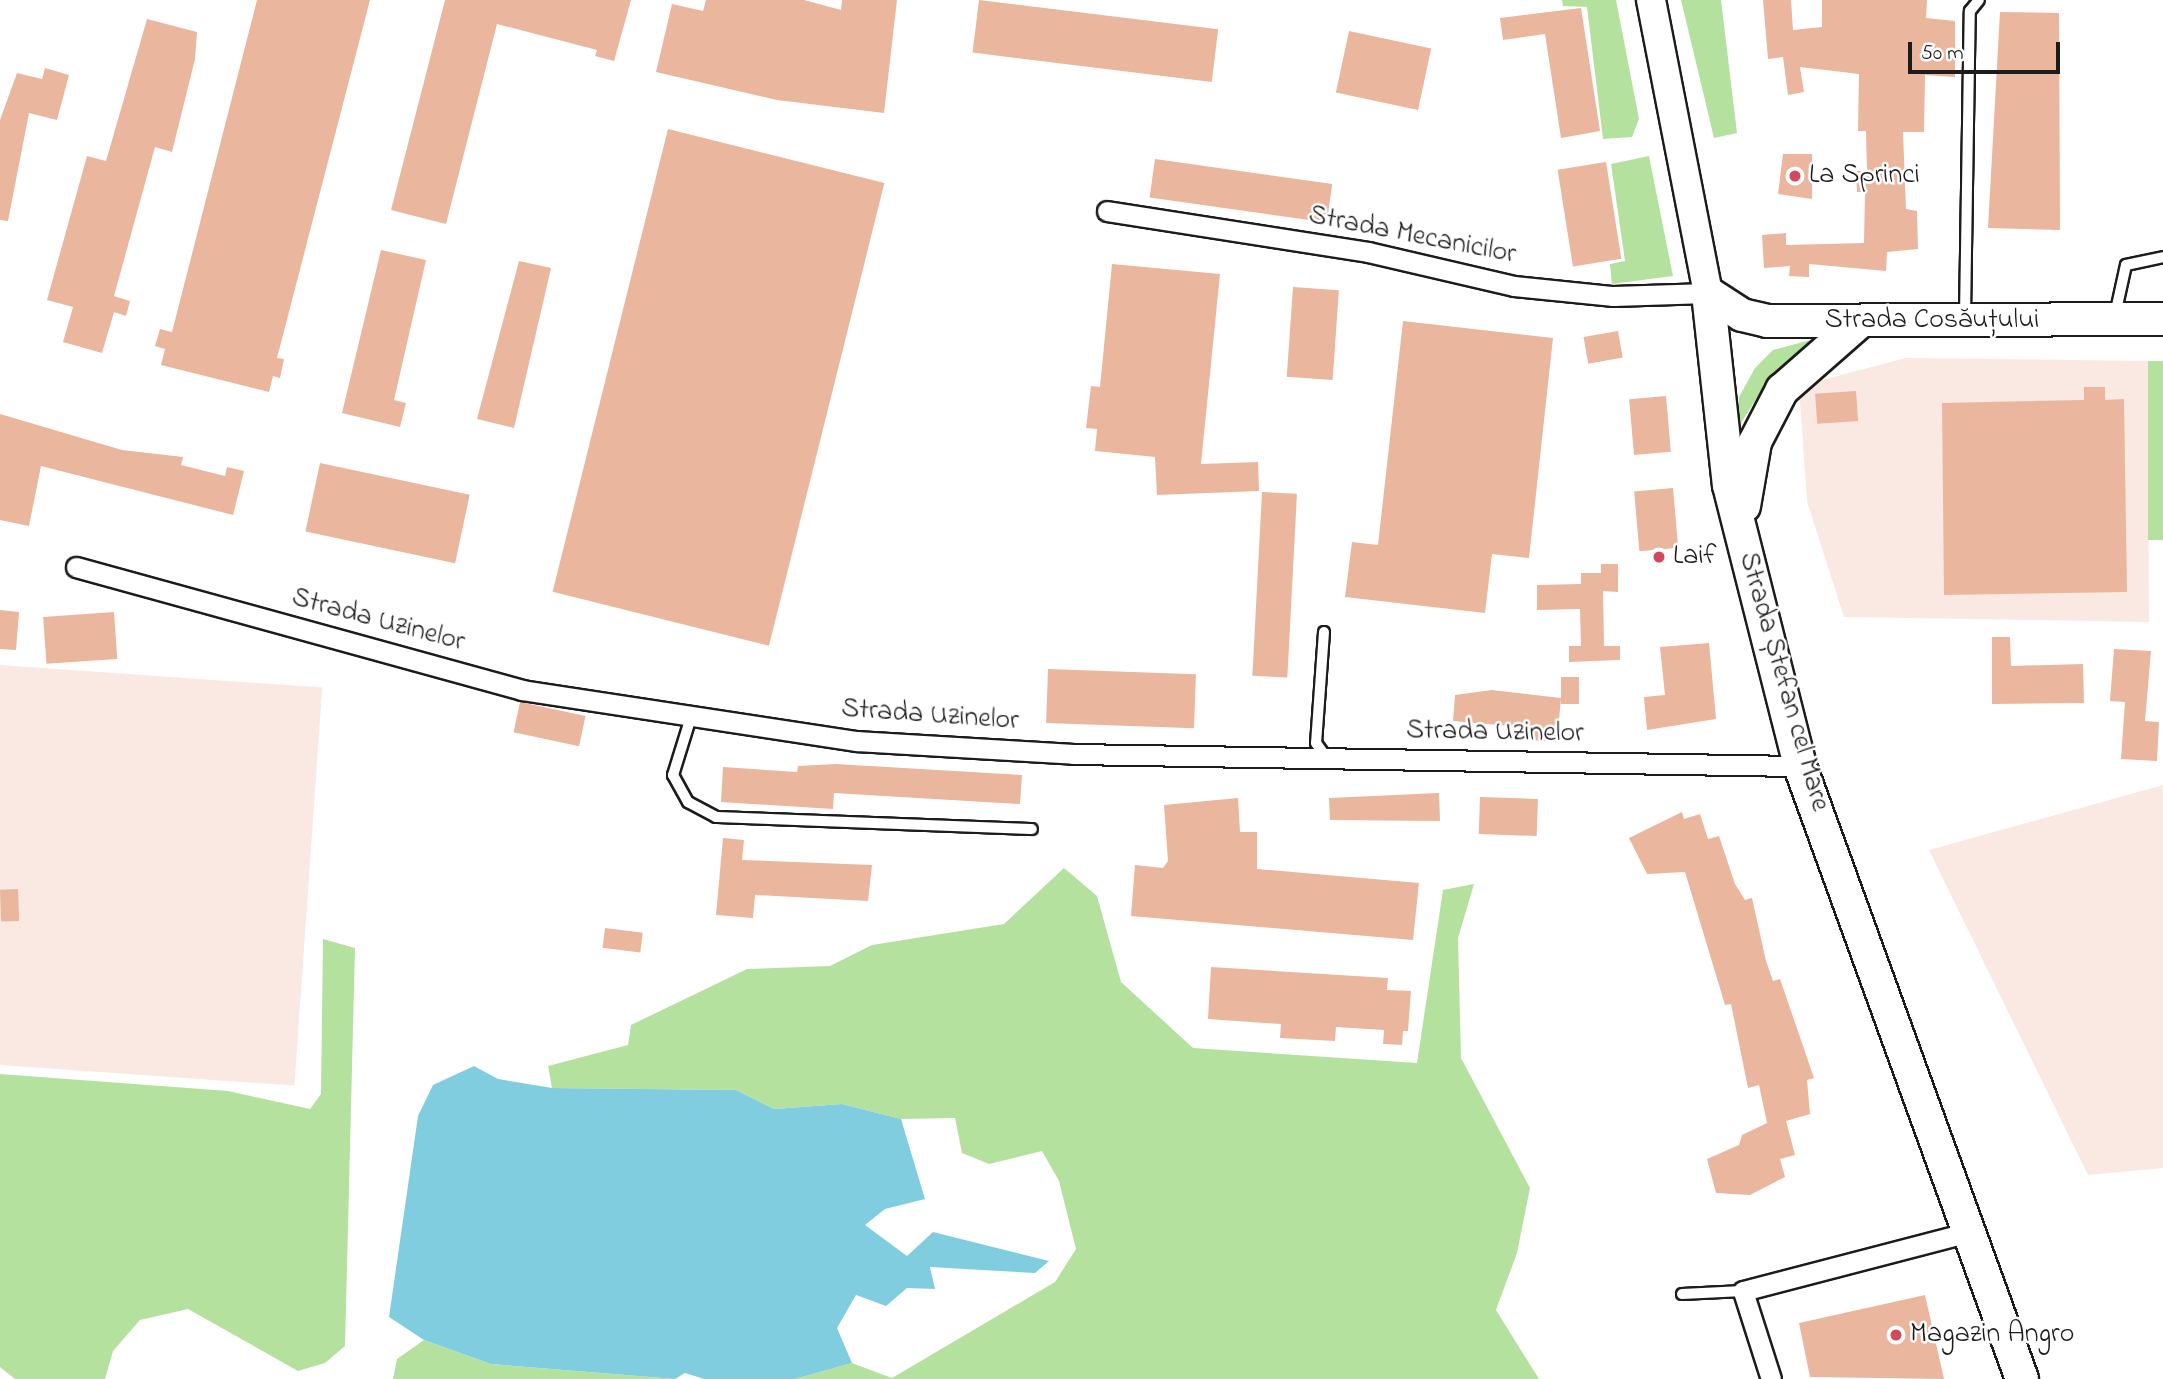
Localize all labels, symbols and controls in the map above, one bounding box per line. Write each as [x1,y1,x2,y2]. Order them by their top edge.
scale bar [1911,28,2063,72]
text: 50 m [1921,39,1964,69]
place label: La Sprinci [1809,159,1920,193]
marker: La Sprinci [1787,168,1803,184]
street label: Strada Mecanicilor [1306,199,1518,273]
street label: Strada Cosăuțului [1825,304,2039,338]
place label: Laif [1673,540,1717,574]
marker: Laif [1651,549,1667,565]
street label: Strada Ștefan cel Mare [1730,549,1836,815]
street label: Strada Uzinelor [288,582,468,660]
street label: Strada Uzinelor [840,693,1020,739]
street label: Strada Uzinelor [1406,715,1584,751]
place label: Magazin Angro [1910,1318,2074,1352]
marker: Magazin Angro [1888,1327,1904,1343]

